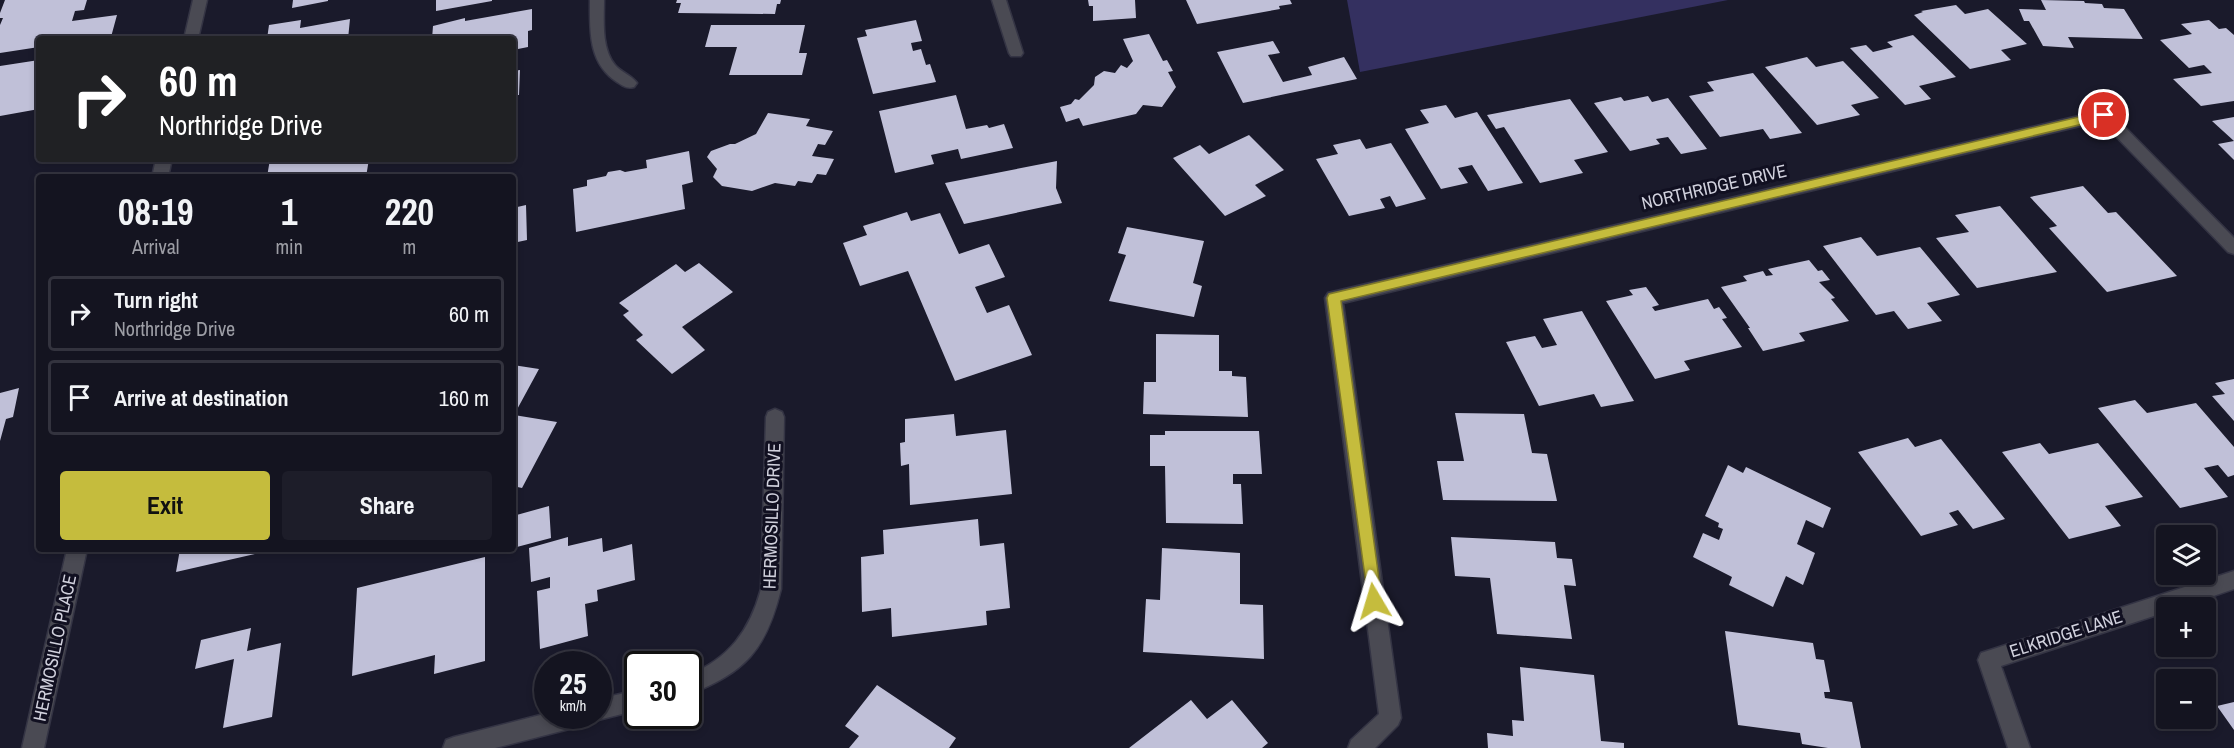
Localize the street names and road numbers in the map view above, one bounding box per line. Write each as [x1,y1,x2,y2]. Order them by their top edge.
street label: NORTHRIDGE DRIVE [1639,158,1789,215]
street label: HERMOSILLO DRIVE [756,443,787,589]
street label: HERMOSILLO PLACE [27,572,82,724]
street label: ELKRIDGE LANE [2006,604,2125,664]

